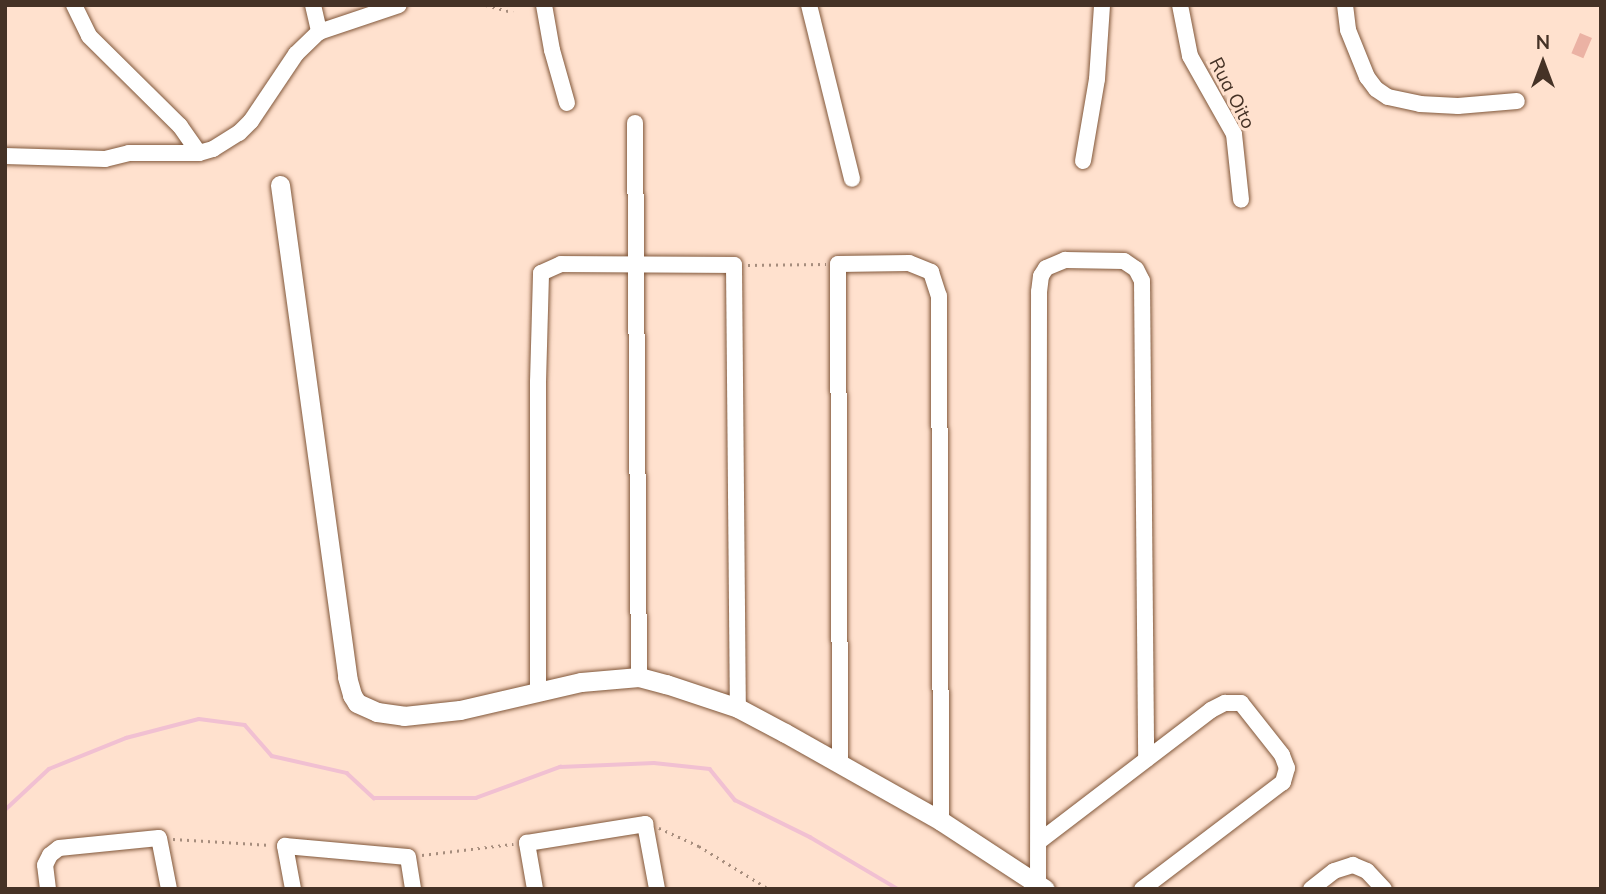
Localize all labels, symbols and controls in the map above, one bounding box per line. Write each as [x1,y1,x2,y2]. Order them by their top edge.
north arrow [1508,28,1578,98]
text: N [1536,30,1550,54]
street label: Rua Oito [1204,53,1260,133]

